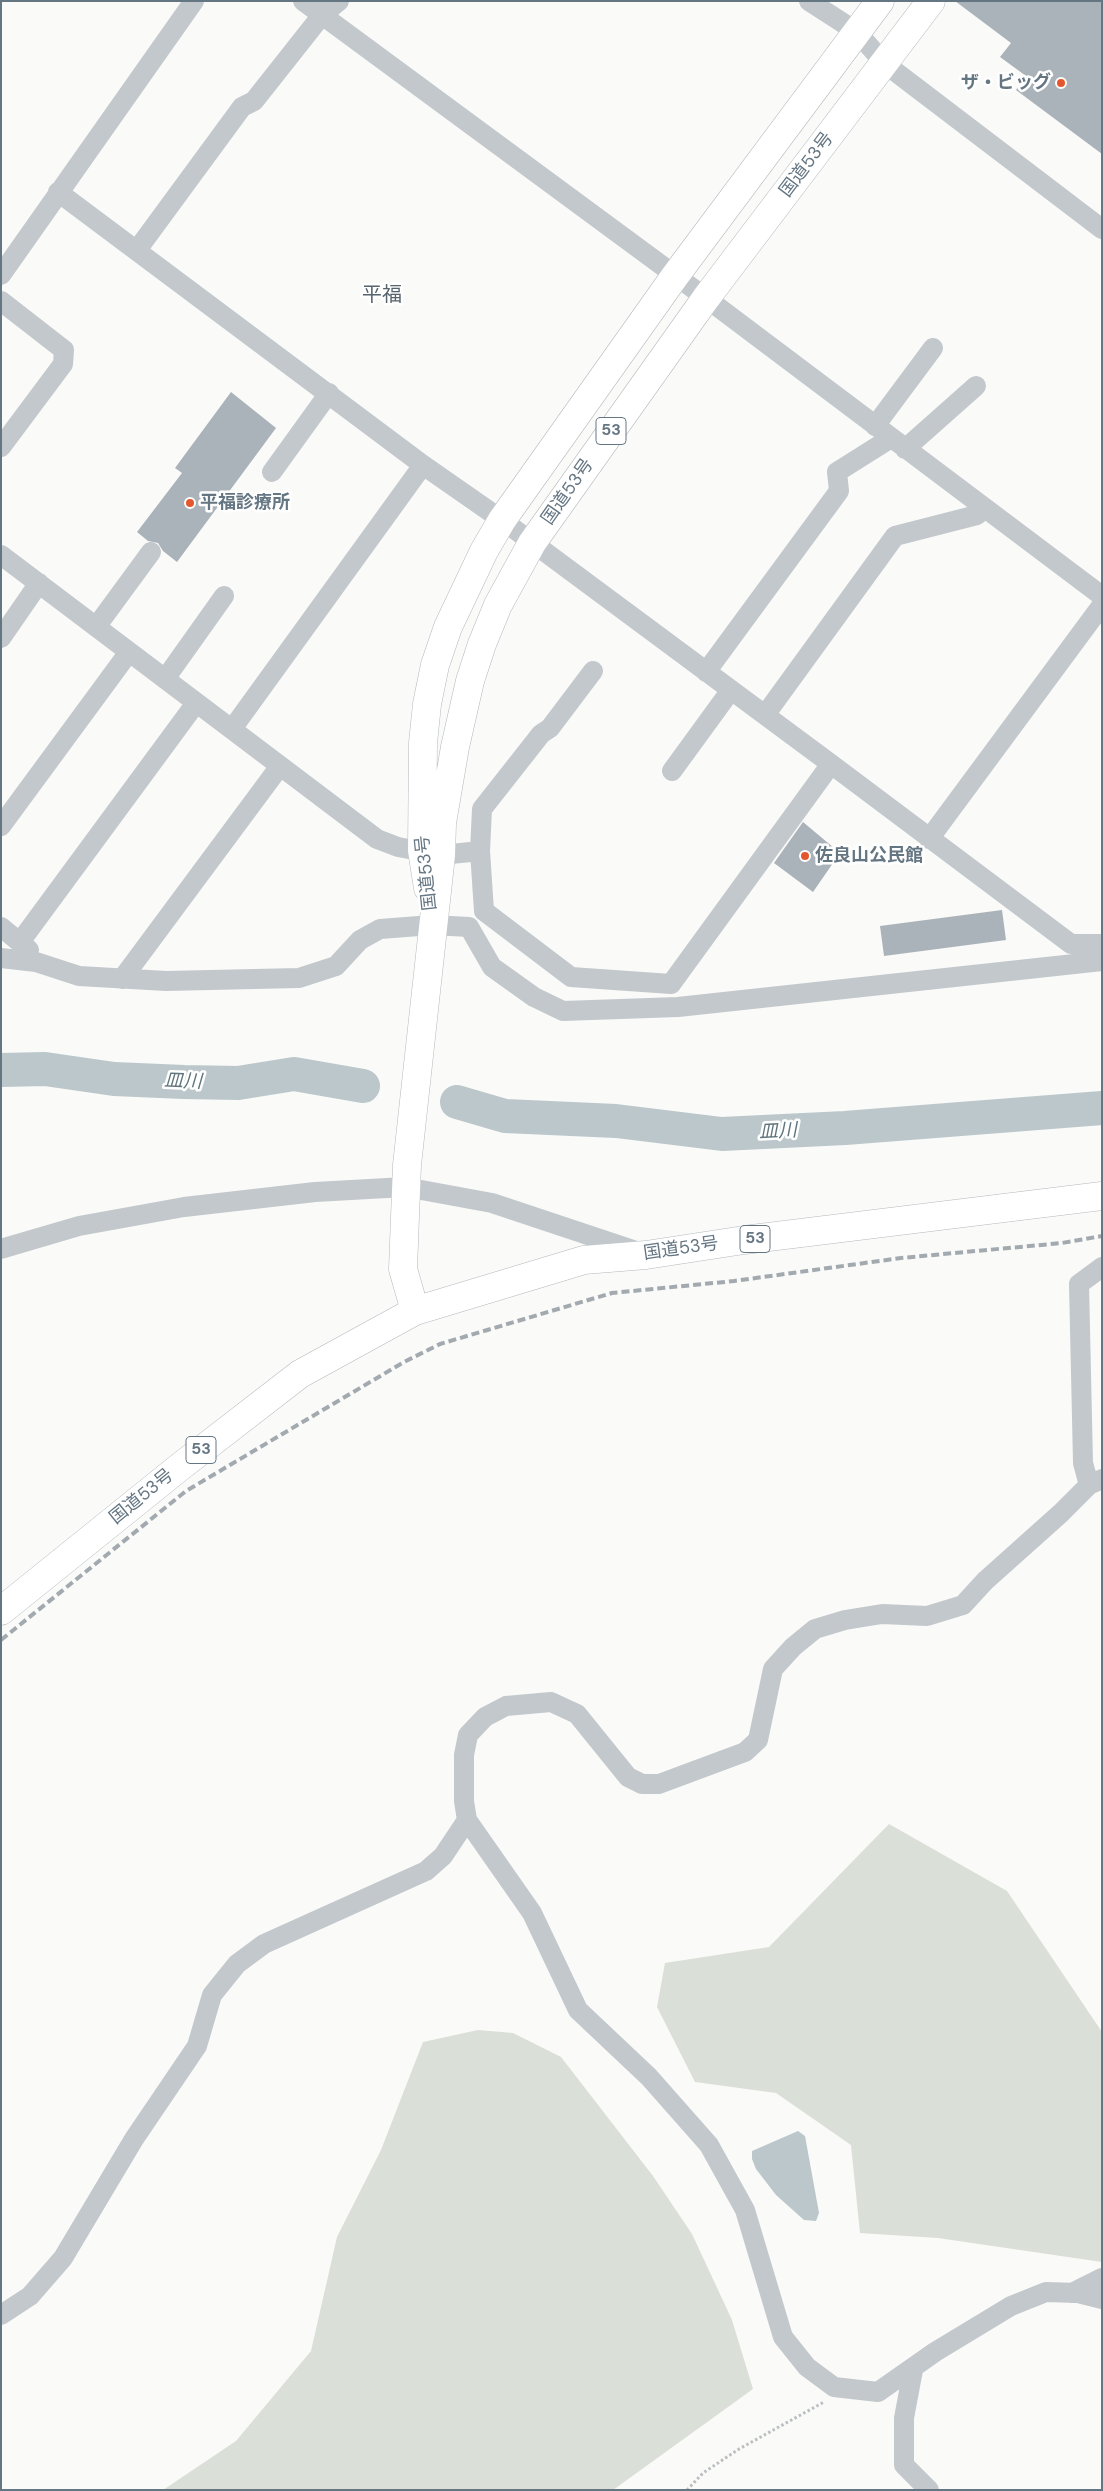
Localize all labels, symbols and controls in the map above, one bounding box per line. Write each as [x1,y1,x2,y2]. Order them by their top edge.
place label: ザ・ビッグ [961,72,1051,94]
marker: ザ・ビッグ [1055,77,1067,89]
street label: 国道53号 [776,128,838,202]
district label: 平福 [362,284,402,308]
road number: 53 [596,418,626,444]
street label: 国道53号 [537,455,599,529]
place label: 平福診療所 [200,492,290,514]
marker: 平福診療所 [184,497,196,509]
street label: 国道53号 [412,834,442,912]
place label: 佐良山公民館 [815,845,923,867]
marker: 佐良山公民館 [799,850,811,862]
water label: 皿川 [164,1070,202,1094]
water label: 皿川 [758,1120,798,1144]
road number: 53 [740,1226,770,1252]
street label: 国道53号 [642,1233,720,1265]
road number: 53 [186,1436,216,1464]
street label: 国道53号 [106,1465,178,1529]

